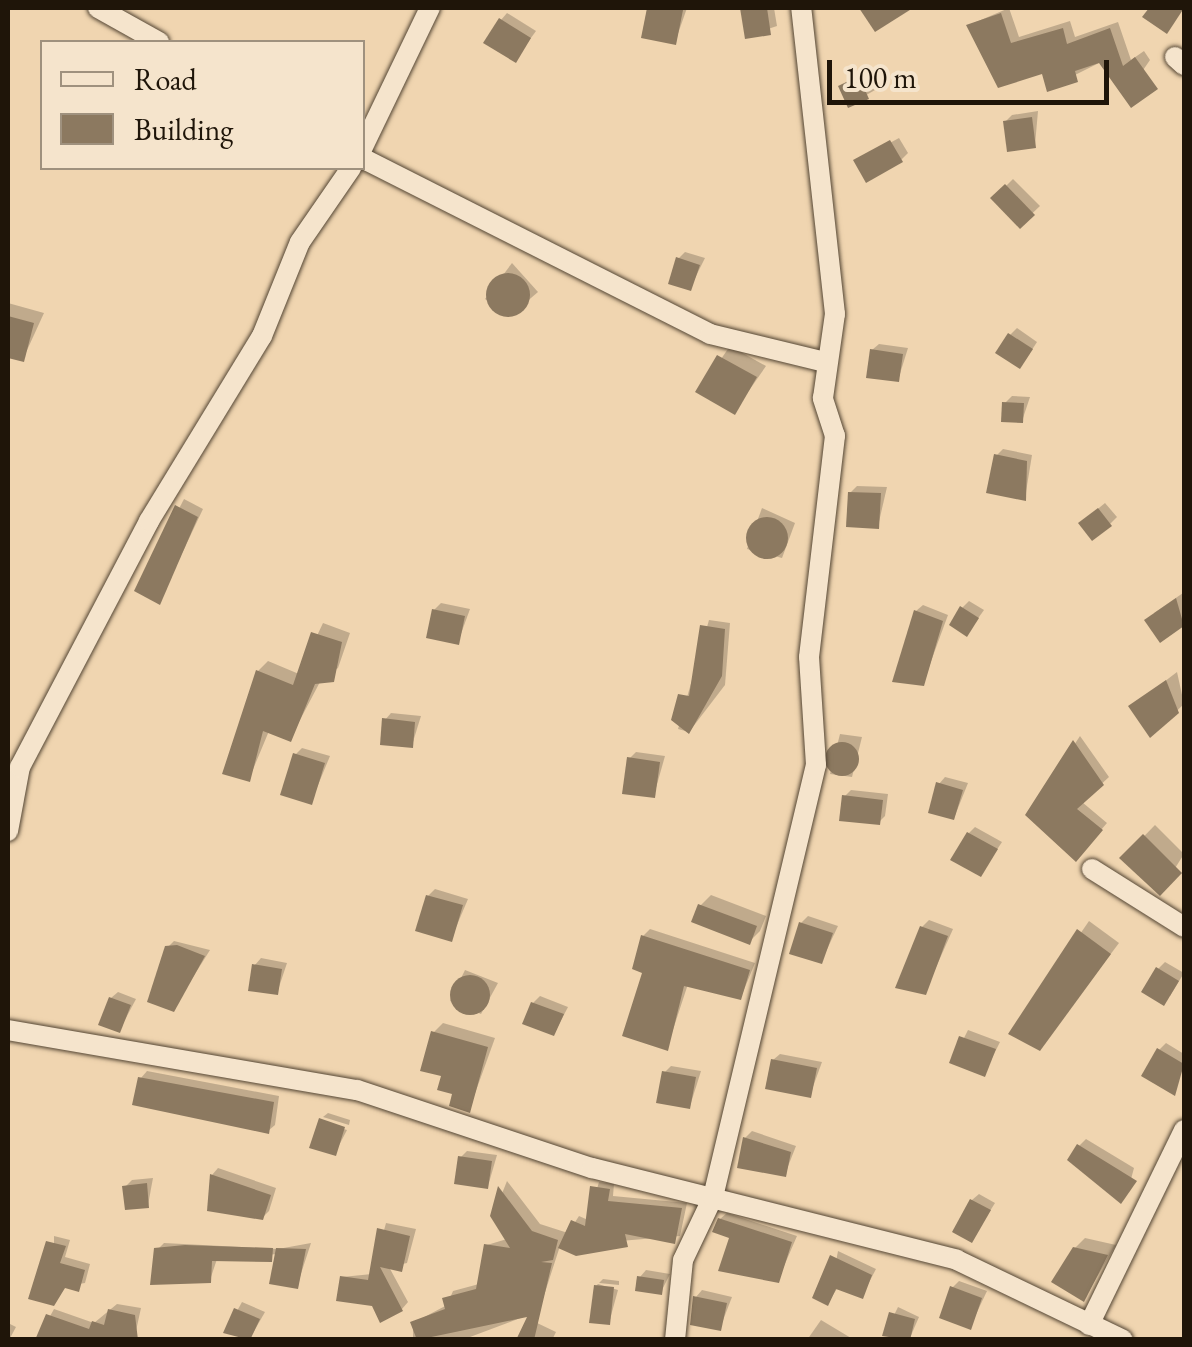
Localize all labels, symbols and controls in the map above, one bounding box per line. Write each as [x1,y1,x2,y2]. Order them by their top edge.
legend [40,40,365,170]
scale bar [832,40,1114,102]
text: 100 m [844,58,917,97]
text: Road [134,60,197,99]
text: Building [134,110,233,149]

